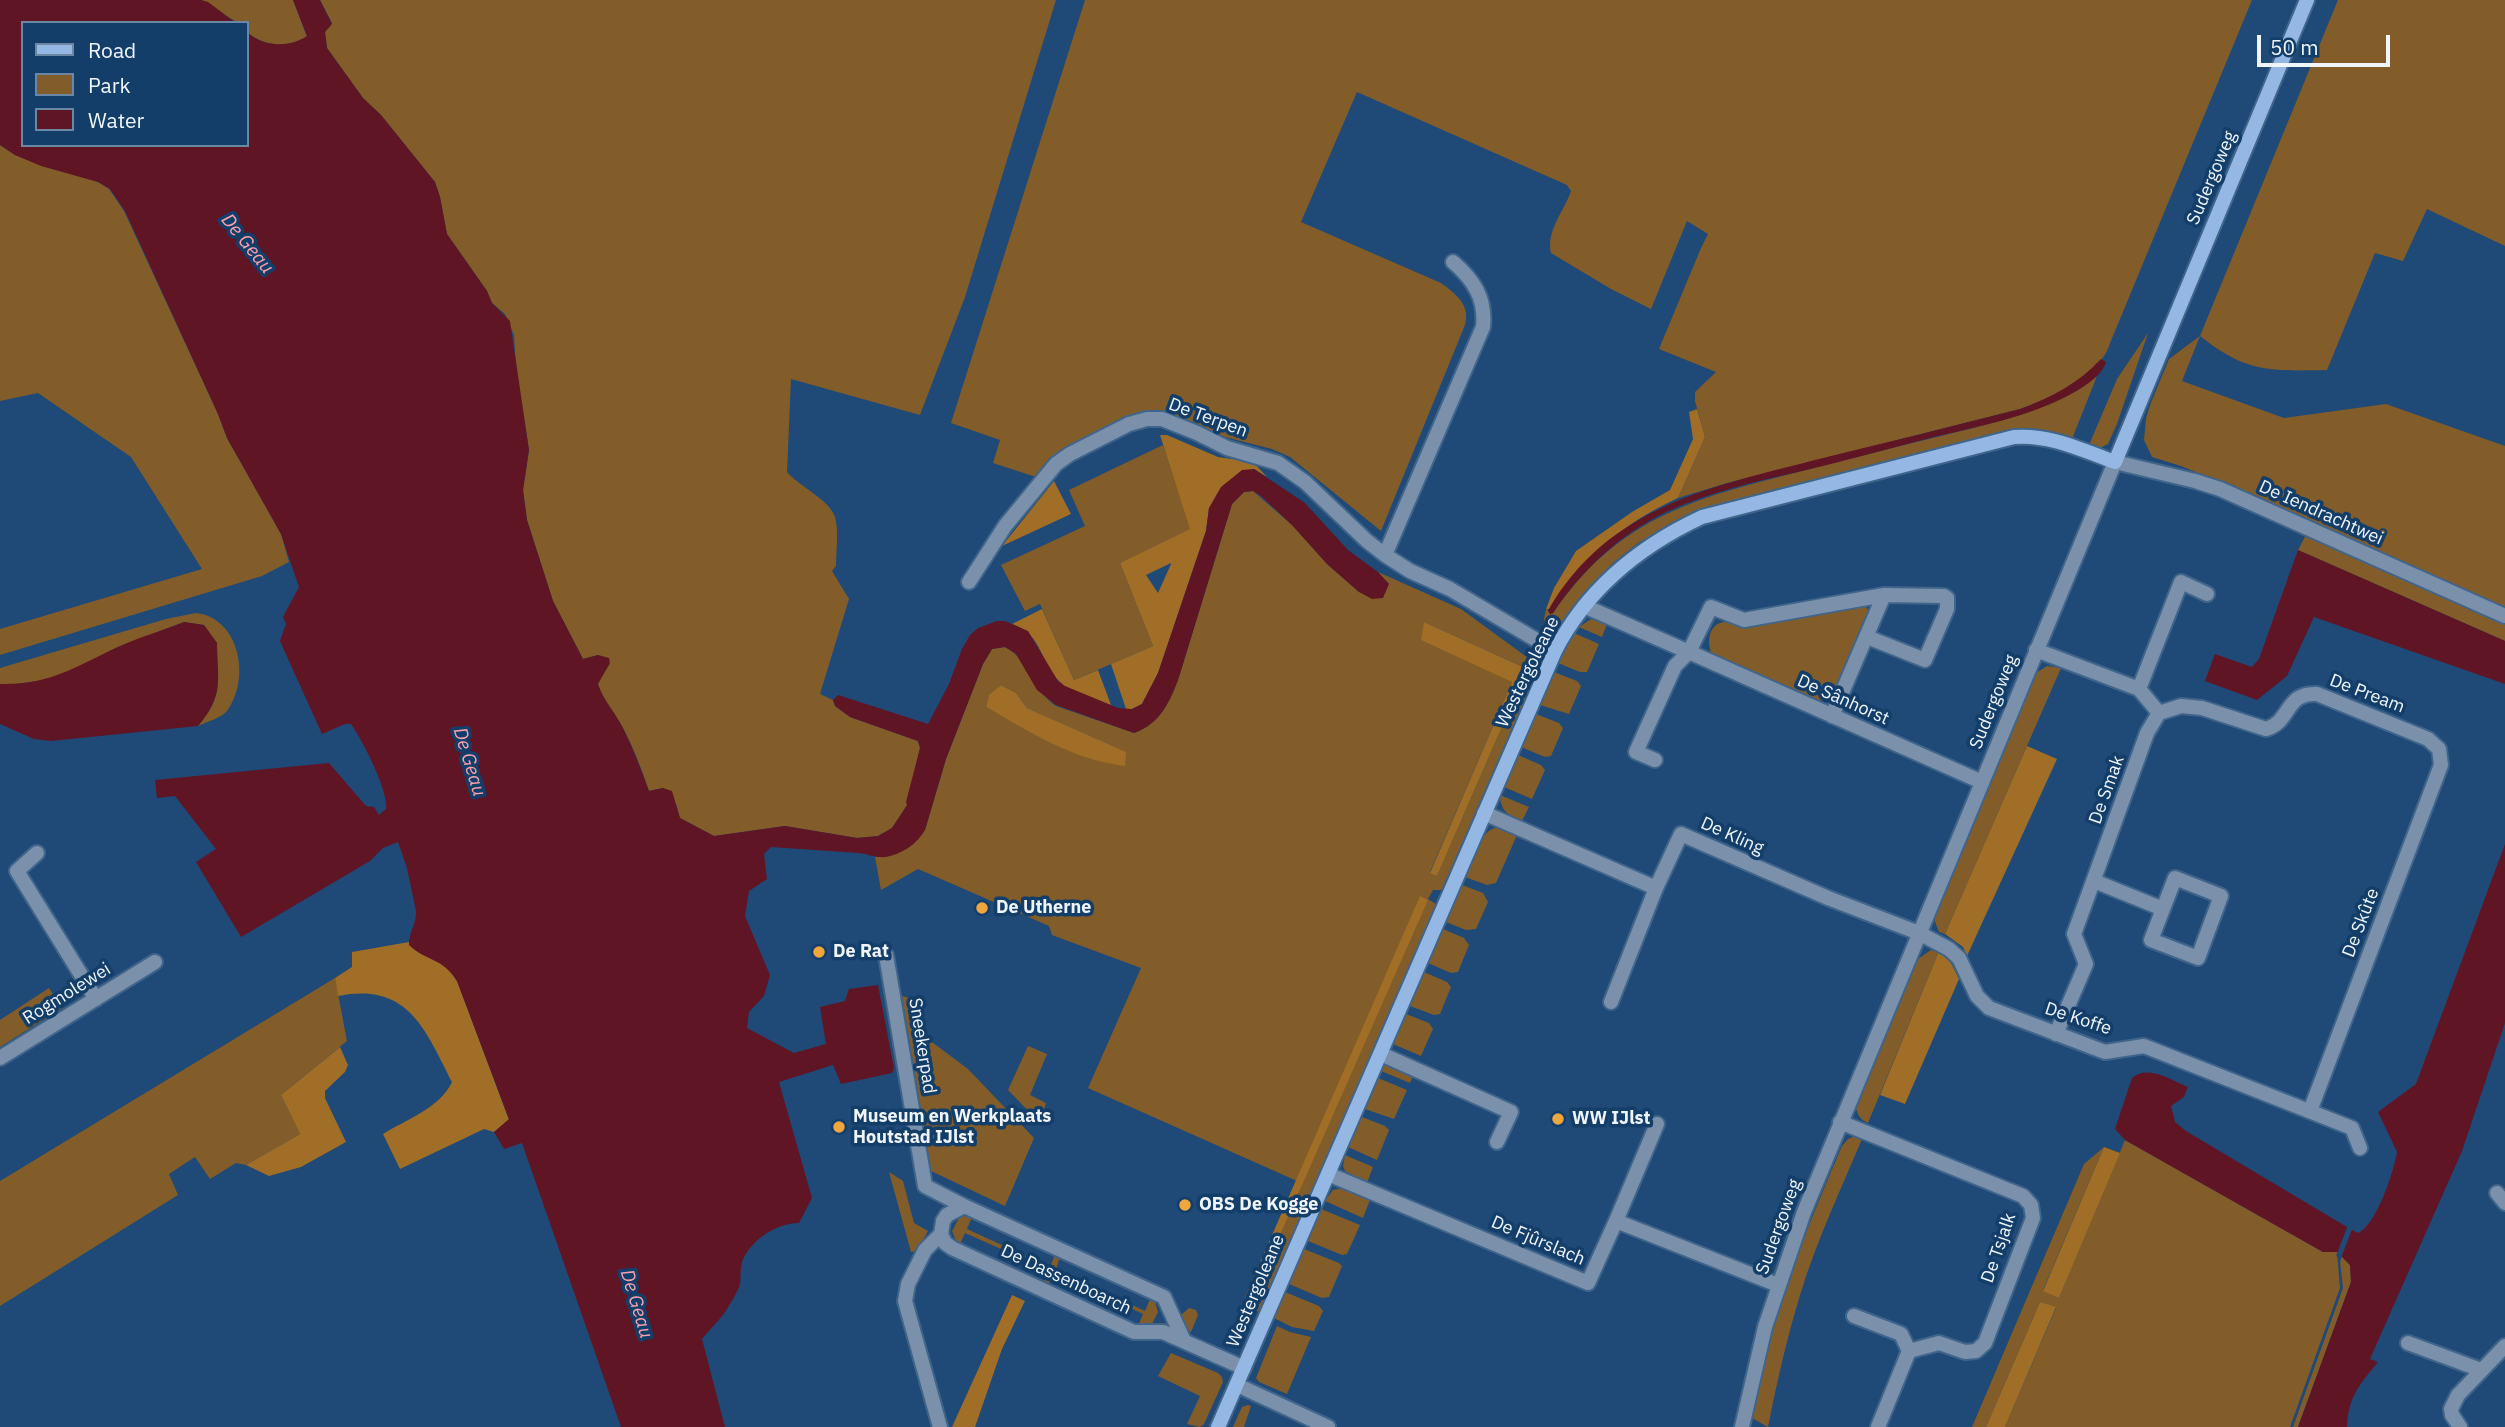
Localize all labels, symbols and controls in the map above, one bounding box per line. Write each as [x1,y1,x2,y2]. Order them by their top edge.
legend [21,21,248,147]
scale bar [2260,21,2393,65]
text: 50 m [2270,33,2319,61]
text: Road [88,36,136,64]
text: Park [88,71,131,99]
text: Water [88,106,144,134]
street label: Sudergoweg [2183,128,2241,228]
water label: De Geau [216,209,278,279]
street label: De Terpen [1166,394,1250,442]
street label: De Iendrachtwei [2256,476,2386,550]
street label: Westergoleane [1492,613,1564,731]
street label: Sudergoweg [1965,652,2023,752]
street label: De Sânhorst [1794,670,1892,730]
street label: De Pream [2326,670,2408,718]
water label: De Geau [448,725,490,799]
street label: De Smak [2085,753,2129,827]
street label: De Kling [1697,813,1767,859]
street label: De Skûte [2338,885,2384,961]
place label: De Utherne [996,897,1091,919]
marker: De Utherne [974,900,990,916]
place label: De Rat [833,941,889,963]
marker: De Rat [811,944,827,960]
street label: Rogmolewei [19,958,115,1030]
street label: Sneekerpad [904,997,940,1095]
street label: De Koffe [2042,998,2114,1040]
place label: Museum en Werkplaats Houtstad IJlst [853,1106,1051,1148]
place label: WW IJlst [1572,1108,1650,1130]
marker: WW IJlst [1550,1111,1566,1127]
marker: Museum en Werkplaats Houtstad IJlst [831,1119,847,1135]
street label: Sudergoweg [1752,1176,1806,1278]
place label: OBS De Kogge [1199,1194,1318,1216]
marker: OBS De Kogge [1177,1197,1193,1213]
street label: De Tsjalk [1977,1210,2021,1286]
street label: De Fjûrslach [1488,1212,1588,1270]
street label: Westergoleane [1223,1231,1289,1351]
street label: De Dassenboarch [997,1240,1135,1320]
water label: De Geau [615,1267,657,1341]

